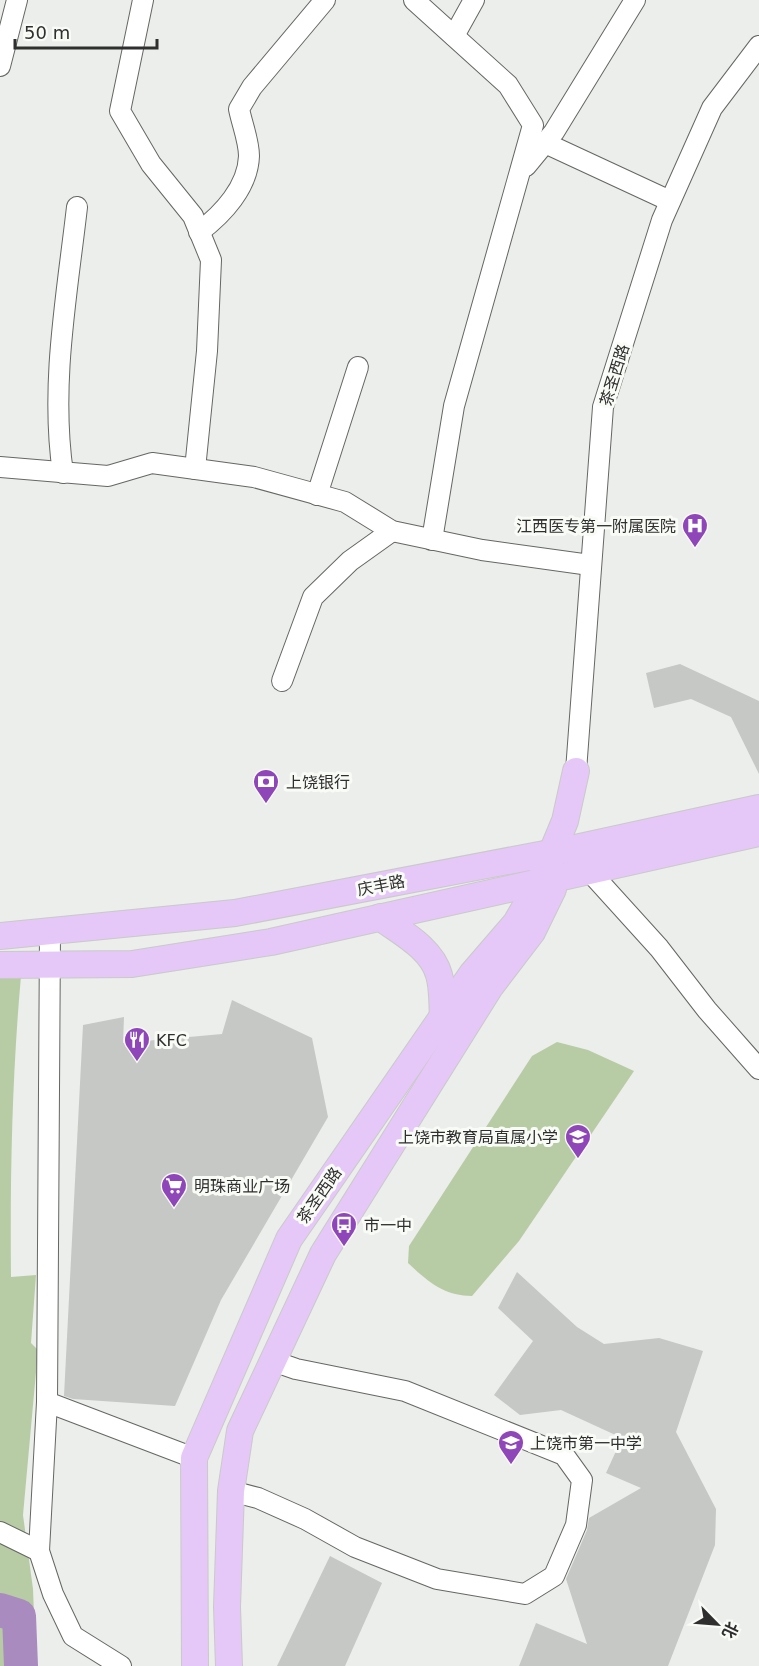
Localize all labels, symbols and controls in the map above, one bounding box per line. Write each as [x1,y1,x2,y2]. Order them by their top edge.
scale bar [15,12,158,50]
text: 50 m [24,22,70,43]
street label: 茶圣西路 [596,342,633,409]
hospital icon: 江西医专第一附属医院 [680,511,710,549]
place label: 江西医专第一附属医院 [516,517,676,536]
bank icon: 上饶银行 [251,767,281,805]
place label: 上饶银行 [286,773,350,792]
street label: 庆丰路 [356,872,406,899]
restaurant icon: KFC [122,1025,152,1063]
place label: KFC [156,1031,187,1050]
school or university icon: 上饶市教育局直属小学 [563,1122,593,1160]
place label: 上饶市教育局直属小学 [398,1128,558,1147]
street label: 茶圣西路 [293,1164,346,1227]
supermarket icon: 明珠商业广场 [159,1171,189,1209]
place label: 明珠商业广场 [194,1177,290,1196]
bus stop icon: 市一中 [329,1210,359,1248]
place label: 市一中 [364,1216,412,1235]
school or university icon: 上饶市第一中学 [496,1428,526,1466]
place label: 上饶市第一中学 [530,1434,642,1453]
north arrow [687,1594,747,1654]
text: 北 [718,1619,742,1641]

